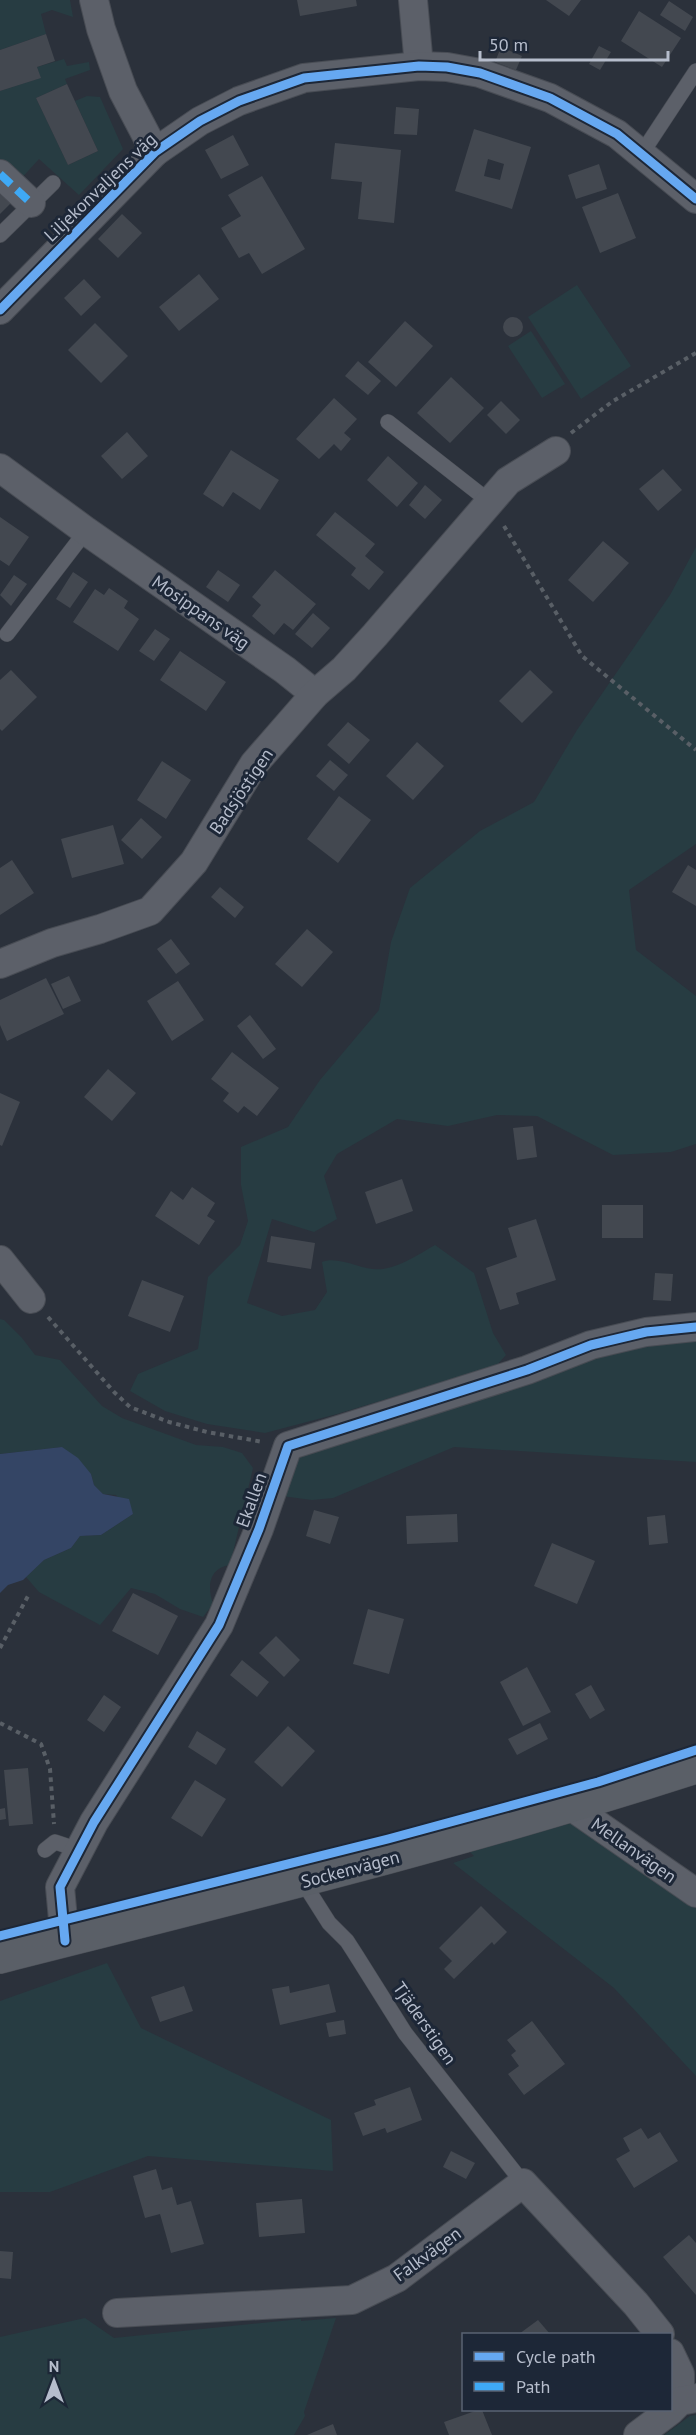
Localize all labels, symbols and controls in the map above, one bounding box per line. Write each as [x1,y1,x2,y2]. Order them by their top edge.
scale bar [480,24,668,62]
text: 50 m [489,33,528,56]
street label: Liljekonvaljens väg [39,128,161,246]
street label: Mosippans väg [148,570,254,654]
street label: Badsjöstigen [204,744,278,838]
street label: Ekallen [230,1469,272,1531]
street label: Mellanvägen [587,1812,681,1888]
street label: Sockenvägen [298,1845,402,1893]
street label: Tjäderstigen [388,1977,462,2069]
street label: Falkvägen [389,2222,465,2286]
legend [462,2333,672,2411]
text: Cycle path [516,2345,596,2368]
north arrow [24,2351,84,2411]
text: N [49,2356,59,2376]
text: Path [516,2375,550,2398]

